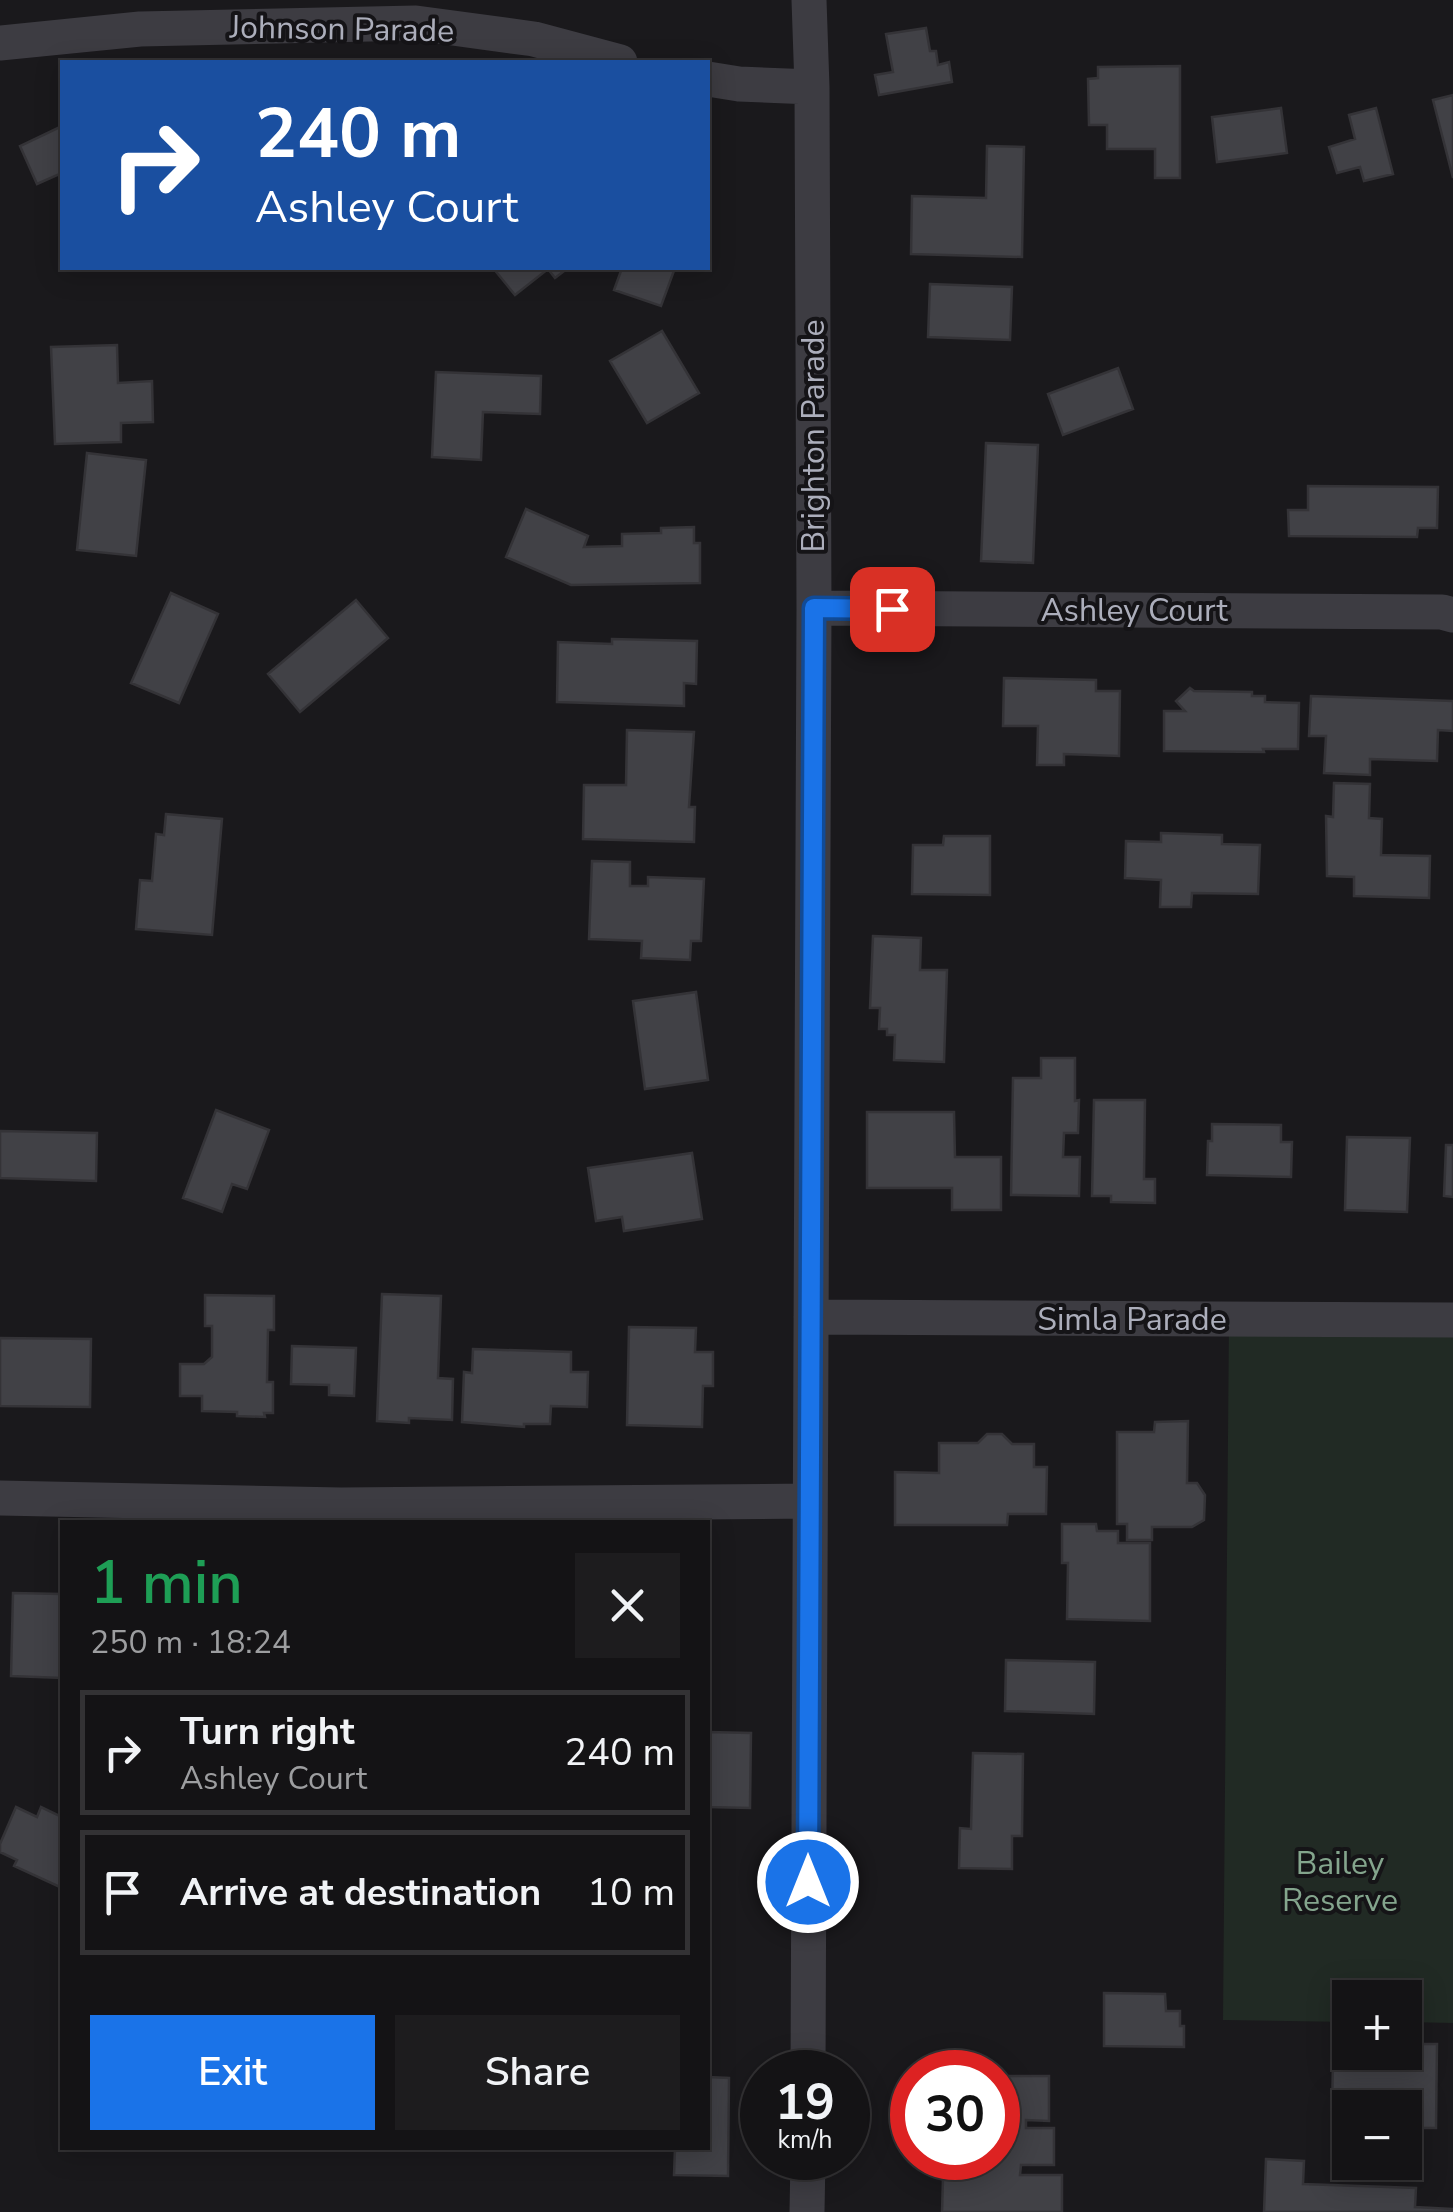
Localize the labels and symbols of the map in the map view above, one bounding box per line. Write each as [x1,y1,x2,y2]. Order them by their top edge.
street label: Johnson Parade [228,6,455,52]
street label: Brighton Parade [792,319,835,553]
pin [850,567,935,652]
street label: Ashley Court [1040,589,1228,632]
street label: Simla Parade [1037,1298,1227,1341]
position arrow [756,1830,860,1934]
park label: Bailey Reserve [1282,1842,1398,1922]
speed limit sign: 30 [890,2050,1020,2180]

